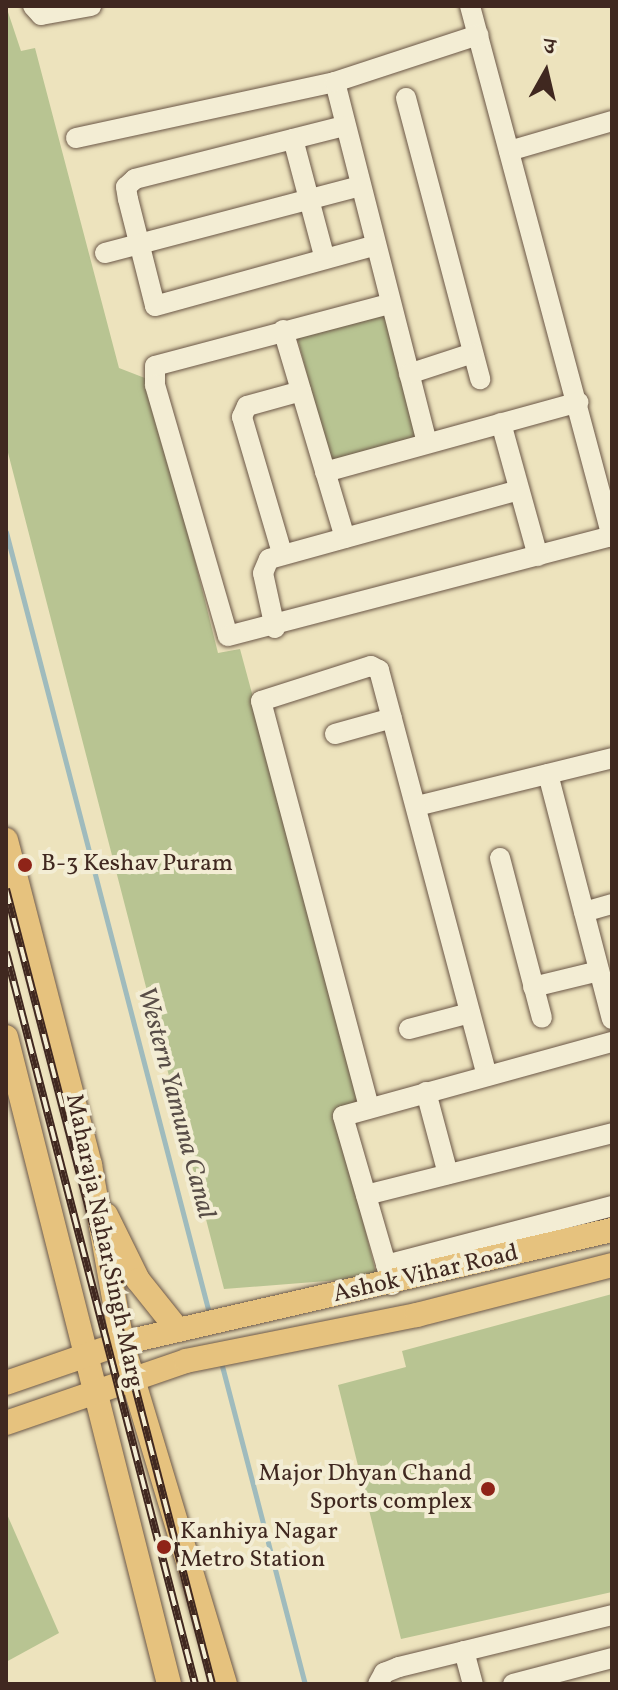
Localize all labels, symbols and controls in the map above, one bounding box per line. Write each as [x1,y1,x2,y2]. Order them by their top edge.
north arrow [506,32,586,112]
text: उ [542,32,557,64]
place label: B-3 Keshav Puram [41,851,234,879]
marker: B-3 Keshav Puram [16,856,34,874]
water label: Western Yamuna Canal [129,984,221,1222]
street label: Maharaja Nahar Singh Marg [58,1091,148,1391]
street label: Ashok Vihar Road [330,1240,522,1310]
place label: Major Dhyan Chand Sports complex [259,1461,472,1517]
marker: Major Dhyan Chand Sports complex [479,1480,497,1498]
place label: Kanhiya Nagar Metro Station [180,1519,338,1575]
marker: Kanhiya Nagar Metro Station [155,1538,173,1556]

